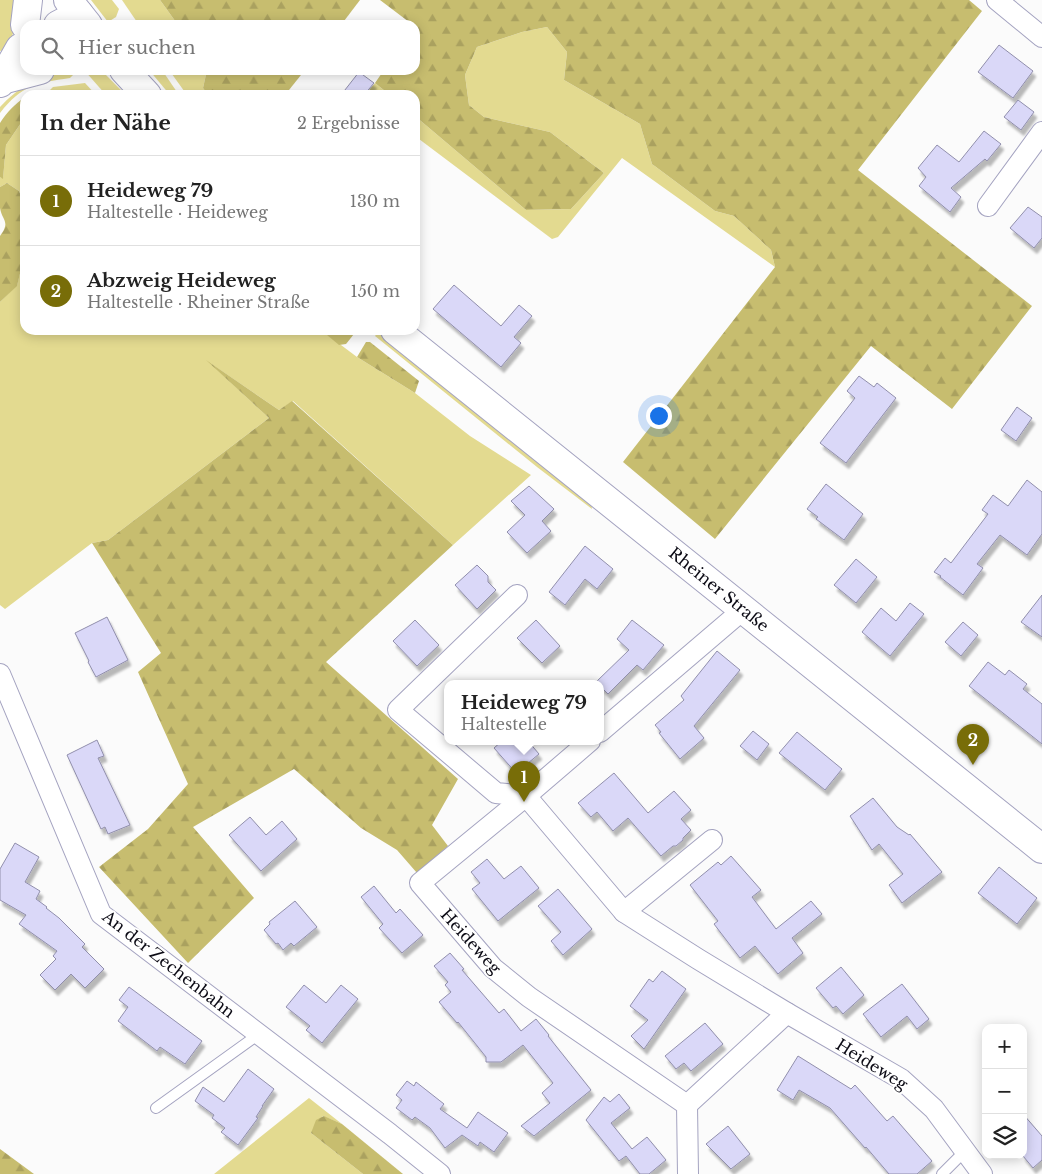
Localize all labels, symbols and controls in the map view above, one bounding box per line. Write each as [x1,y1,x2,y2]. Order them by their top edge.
search box [20,20,420,75]
icon: search [38,34,66,62]
text: Hier suchen [78,36,196,59]
text: In der Nähe [40,110,171,136]
text: 2 Ergebnisse [297,113,400,133]
text: Heideweg 79 [87,179,213,202]
text: 1 [53,191,59,211]
text: 130 m [350,191,400,211]
text: Haltestelle · Heideweg [87,202,268,222]
text: Abzweig Heideweg [87,269,276,292]
text: 2 [51,281,61,301]
text: 150 m [351,281,400,301]
text: Haltestelle · Rheiner Straße [87,292,310,312]
your location [646,403,672,429]
street label: Rheiner Straße [665,542,773,636]
popup [444,680,604,745]
text: Heideweg 79 [461,691,587,714]
text: Haltestelle [461,714,547,734]
pin: 2 [957,724,989,765]
pin: 1 [508,761,540,802]
street label: Heideweg [437,904,506,978]
street label: An der Zechenbahn [98,906,239,1022]
map controls [982,1024,1027,1159]
button: + [982,1024,1027,1069]
street label: Heideweg [832,1034,912,1094]
button: − [982,1069,1027,1114]
button: layers [982,1114,1027,1159]

